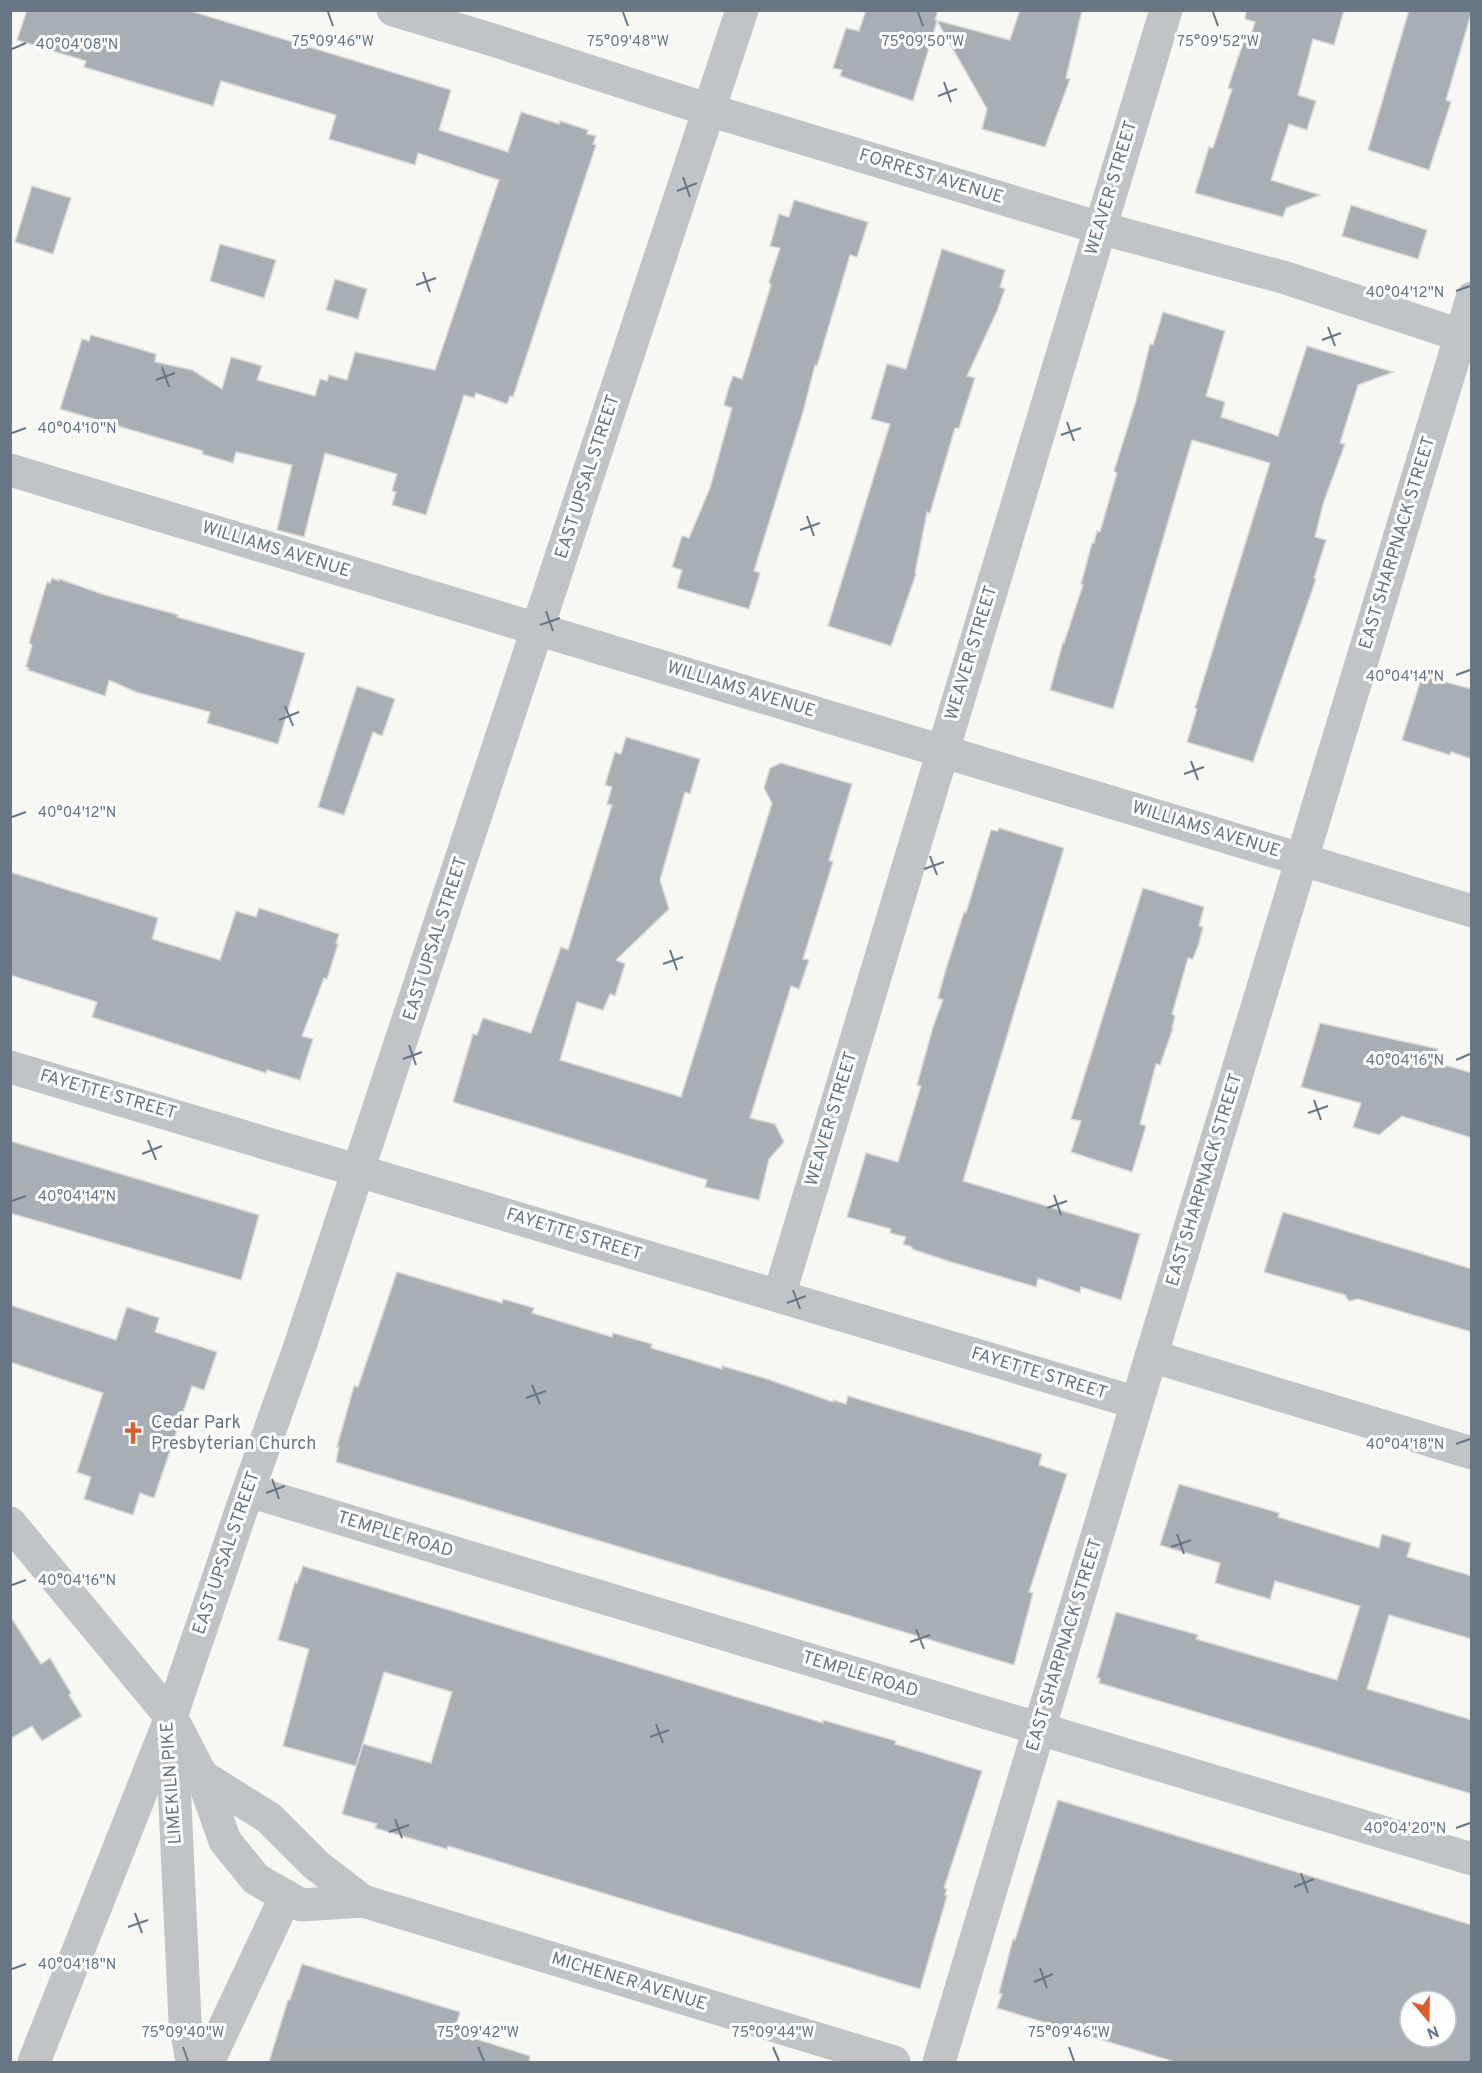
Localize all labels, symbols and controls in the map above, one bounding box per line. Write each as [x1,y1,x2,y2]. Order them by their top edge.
text: 75°09'46"W [292,33,374,52]
text: 75°09'48"W [587,33,669,52]
text: 75°09'50"W [882,33,964,52]
text: 75°09'52"W [1177,33,1259,52]
text: 40°04'08"N [36,36,118,55]
street label: WEAVER STREET [1081,118,1143,258]
street label: FORREST AVENUE [856,144,1006,210]
text: 40°04'12"N [1366,284,1444,303]
street label: EAST UPSAL STREET [551,392,625,562]
text: 40°04'10"N [37,420,117,439]
street label: EAST SHARPNACK STREET [1355,434,1441,652]
street label: WILLIAMS AVENUE [199,516,353,584]
street label: WEAVER STREET [941,583,1003,723]
street label: WILLIAMS AVENUE [664,656,818,724]
text: 40°04'14"N [1366,668,1444,687]
street label: WILLIAMS AVENUE [1129,796,1283,864]
text: 40°04'12"N [38,804,116,823]
street label: EAST UPSAL STREET [399,854,473,1024]
street label: WEAVER STREET [801,1049,863,1189]
text: 40°04'16"N [1366,1052,1444,1071]
street label: FAYETTE STREET [37,1065,179,1125]
street label: EAST SHARPNACK STREET [1162,1071,1248,1289]
text: 40°04'14"N [38,1188,116,1207]
street label: FAYETTE STREET [503,1203,645,1267]
street label: FAYETTE STREET [968,1342,1110,1406]
place label: Cedar Park Presbyterian Church [151,1412,316,1456]
church icon: Cedar Park Presbyterian Church [120,1420,146,1446]
text: 40°04'18"N [1366,1436,1444,1455]
street label: EAST UPSAL STREET [188,1468,266,1638]
street label: TEMPLE ROAD [334,1506,456,1564]
street label: EAST SHARPNACK STREET [1022,1536,1108,1754]
text: 40°04'16"N [38,1572,116,1591]
street label: TEMPLE ROAD [799,1646,921,1704]
street label: LIMEKILN PIKE [156,1721,188,1845]
text: 40°04'20"N [1364,1820,1446,1839]
street label: MICHENER AVENUE [548,1947,710,2017]
text: 40°04'18"N [38,1956,116,1975]
north arrow [1398,1989,1458,2049]
text: N [1424,2020,1441,2043]
text: 75°09'40"W [142,2024,224,2043]
text: 75°09'42"W [437,2024,519,2043]
text: 75°09'44"W [732,2024,814,2043]
text: 75°09'46"W [1028,2024,1110,2043]

